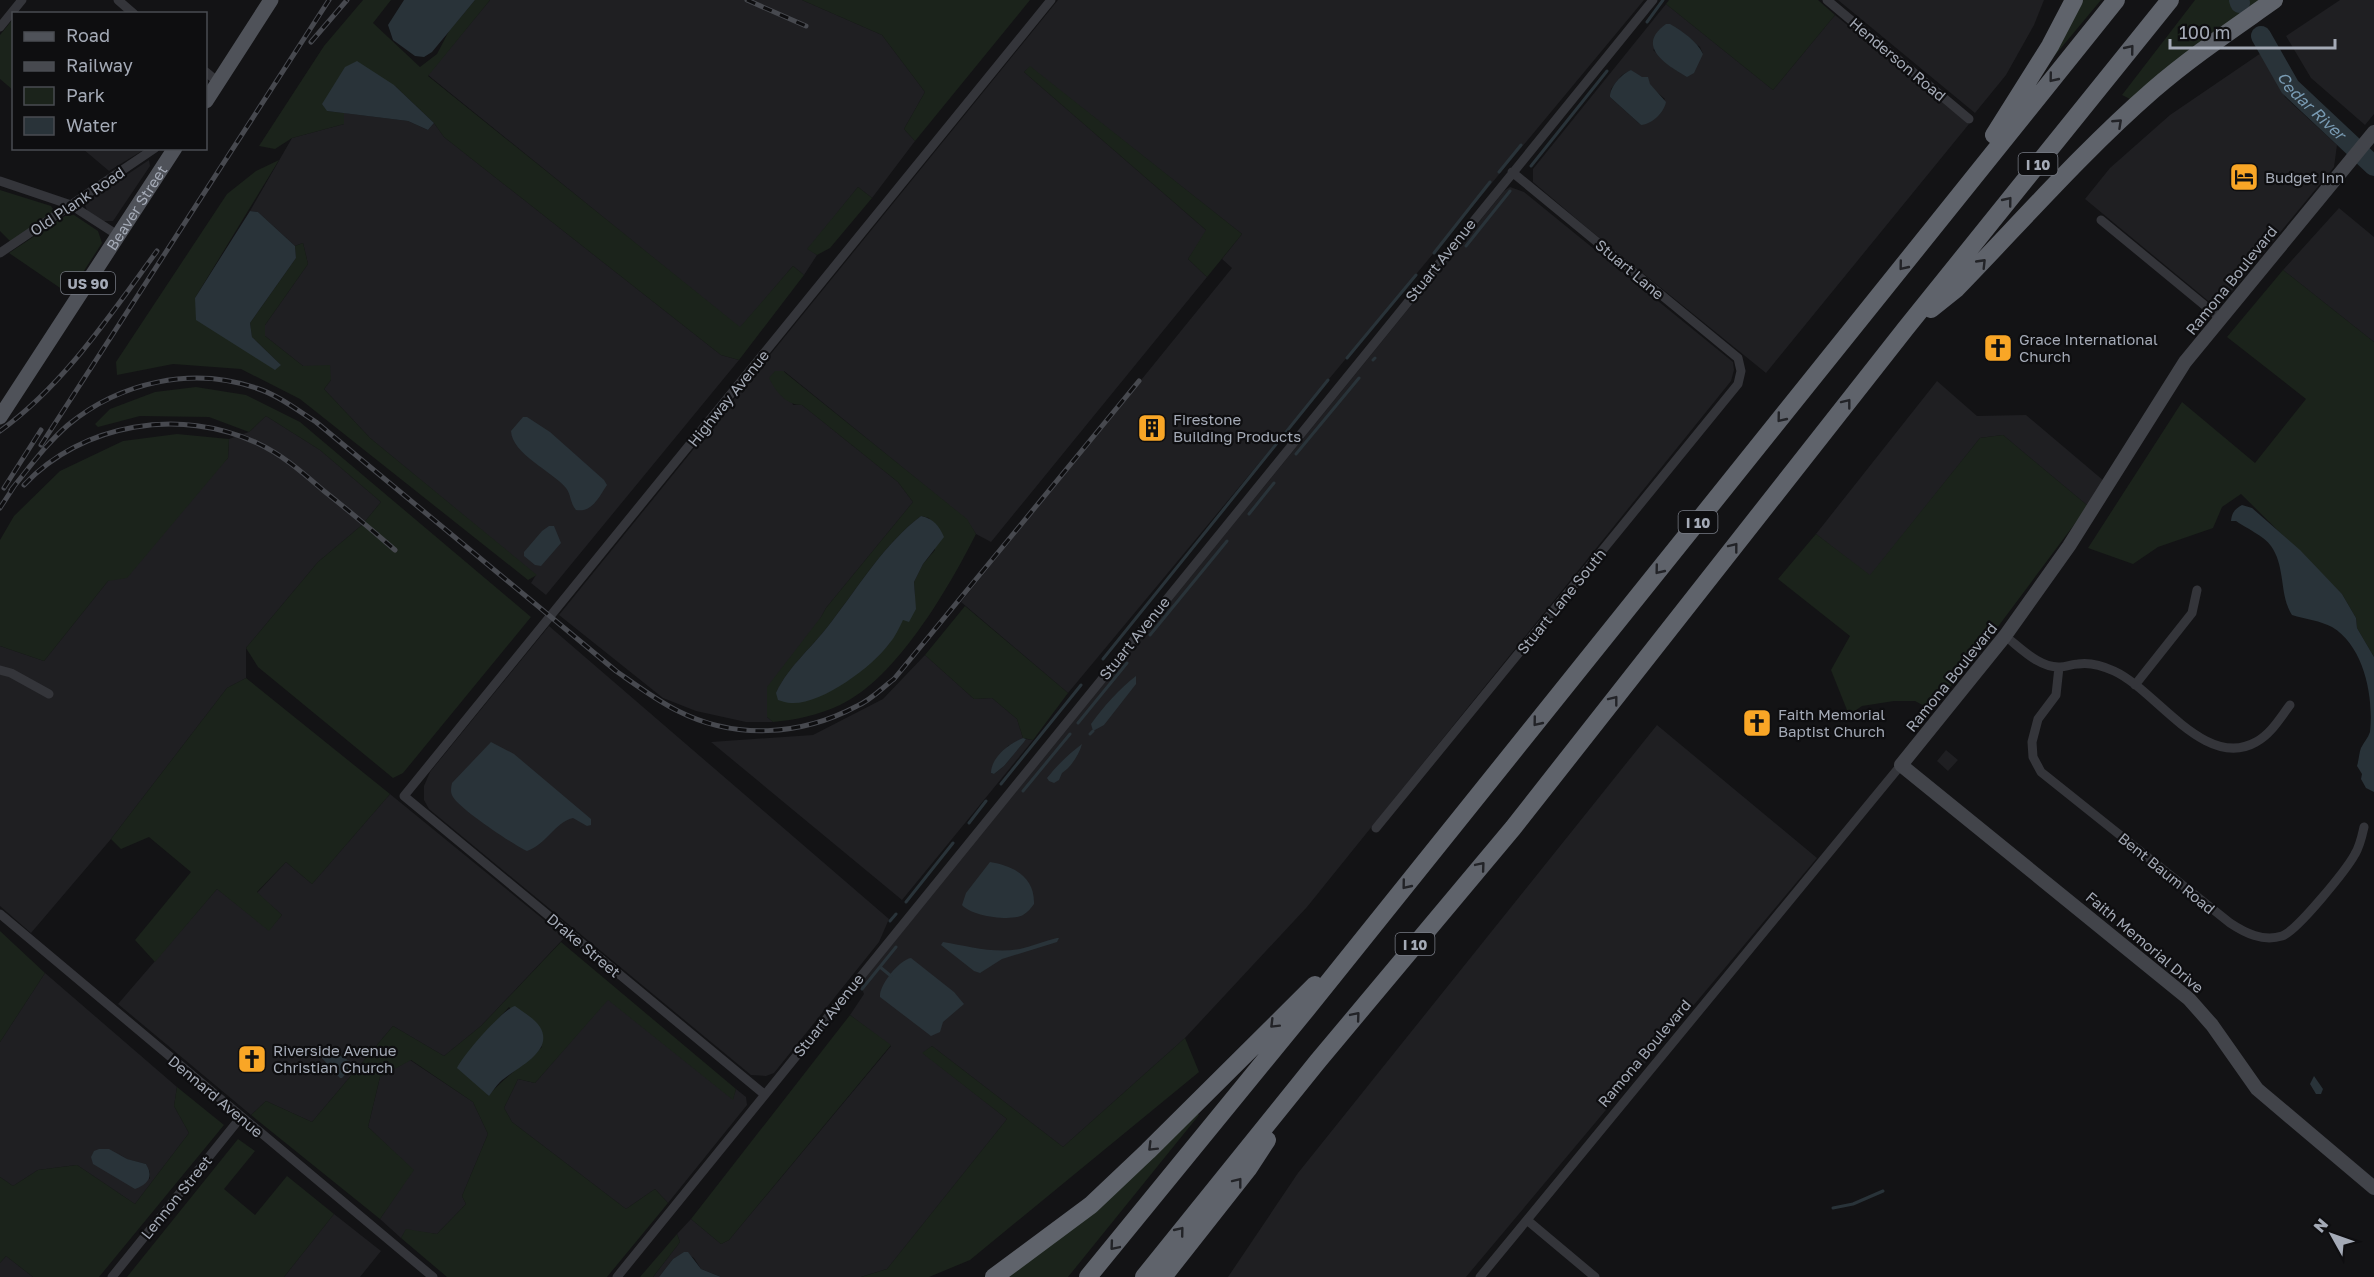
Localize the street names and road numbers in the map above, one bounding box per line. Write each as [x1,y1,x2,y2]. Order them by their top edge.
street label: Henderson Road [1846,14,1950,104]
road number: I 10 [2018,153,2058,175]
street label: Beaver Street [102,162,171,253]
street label: Old Plank Road [26,163,128,239]
street label: Stuart Avenue [1401,215,1479,305]
street label: Ramona Boulevard [2182,222,2280,338]
street label: Stuart Lane [1592,235,1668,303]
road number: US 90 [61,272,115,294]
street label: Highway Avenue [684,346,773,450]
road number: I 10 [1678,511,1718,533]
street label: Stuart Lane South [1513,545,1609,657]
street label: Stuart Avenue [1095,593,1173,683]
street label: Ramona Boulevard [1902,619,2000,735]
street label: Bent Baum Road [2115,829,2219,917]
street label: Faith Memorial Drive [2083,888,2208,997]
street label: Drake Street [544,909,624,981]
road number: I 10 [1396,933,1434,955]
street label: Stuart Avenue [789,970,867,1060]
street label: Ramona Boulevard [1594,996,1694,1110]
street label: Dennard Avenue [165,1051,267,1141]
street label: Lennon Street [137,1152,215,1242]

